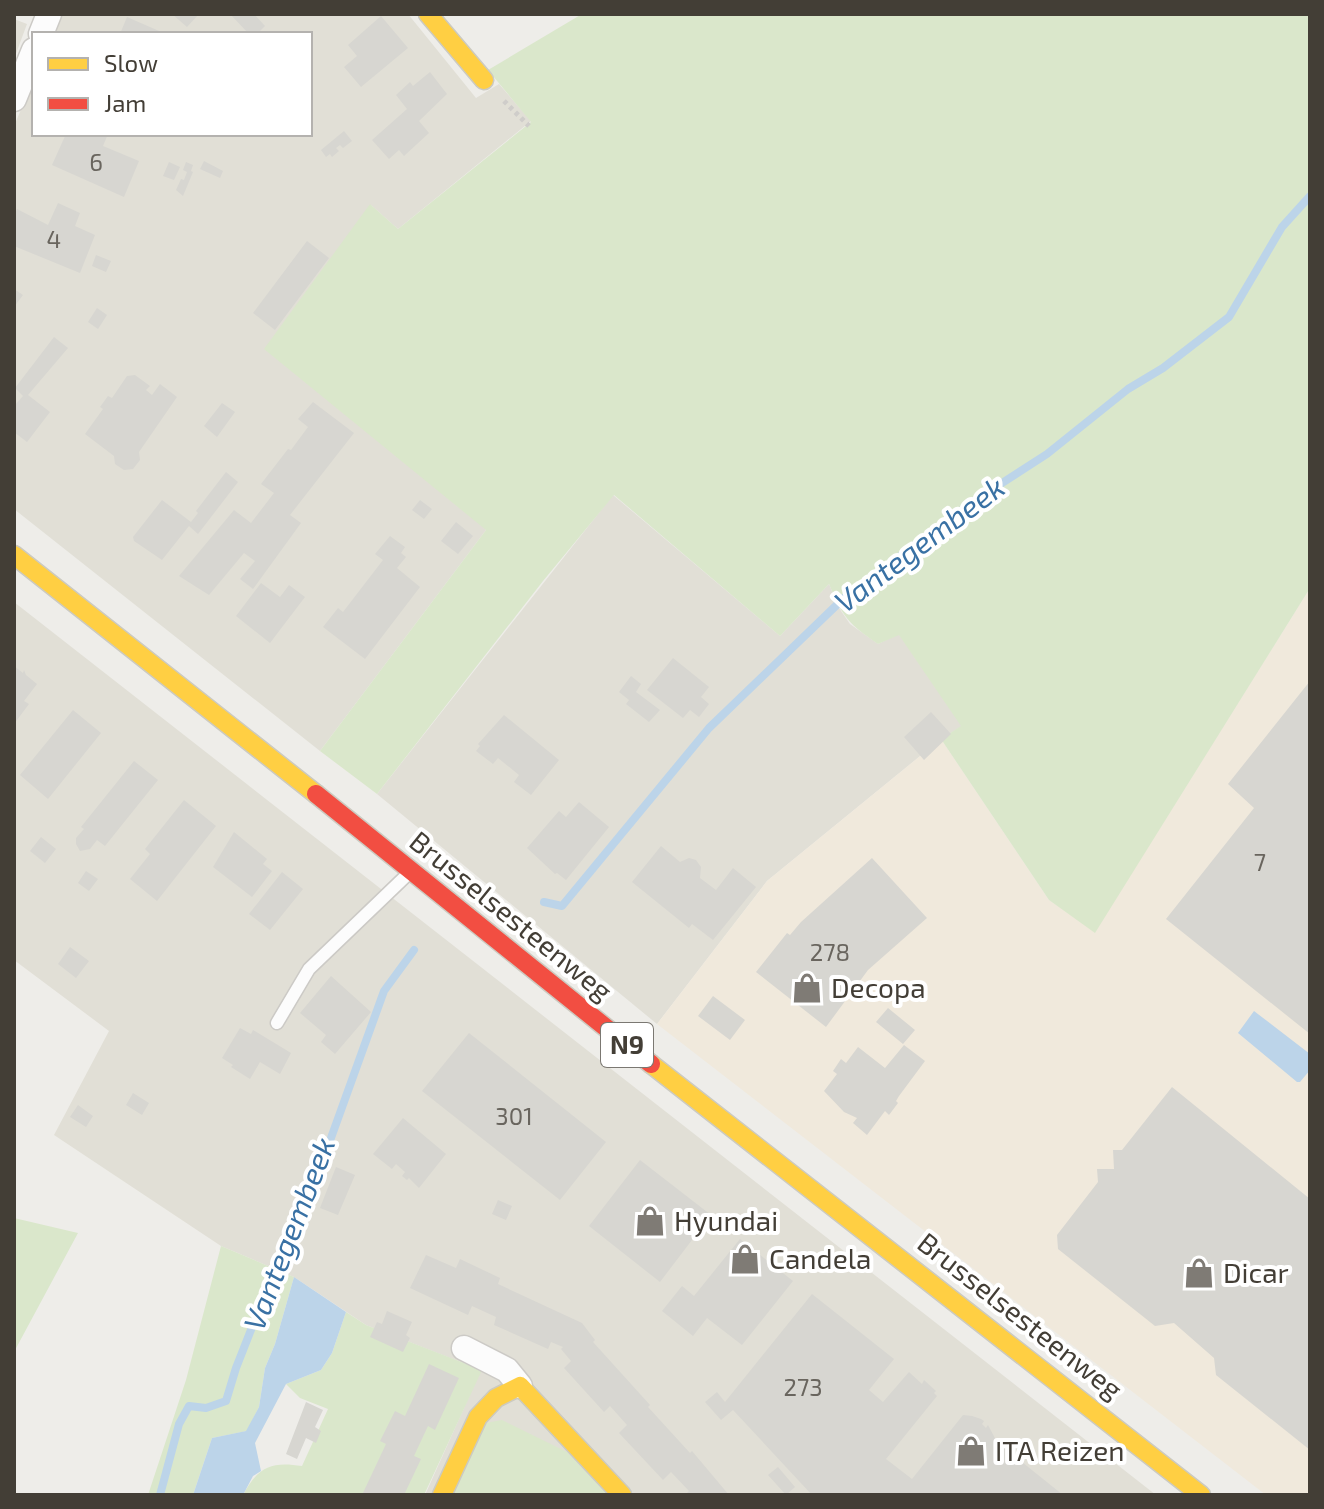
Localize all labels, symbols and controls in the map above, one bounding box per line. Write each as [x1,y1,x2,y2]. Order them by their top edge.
legend [32,32,312,136]
text: Slow [104,48,158,77]
text: Jam [104,88,146,117]
house number: 6 [89,147,103,176]
house number: 4 [47,224,61,253]
water label: Vantegembeek [827,468,1011,619]
street label: Brusselsesteenweg [404,823,620,1007]
house number: 7 [1254,847,1266,876]
house number: 278 [810,937,850,966]
place label: Decopa [831,970,926,1004]
shop icon: Decopa [790,971,824,1005]
road number: N9 [601,1023,653,1067]
house number: 301 [495,1101,533,1130]
water label: Vantegembeek [235,1132,341,1335]
place label: Hyundai [674,1203,778,1237]
shop icon: Hyundai [633,1204,667,1238]
street label: Brusselsesteenweg [911,1225,1130,1406]
place label: Candela [769,1241,871,1275]
shop icon: Candela [728,1242,762,1276]
place label: Dicar [1223,1255,1289,1289]
shop icon: Dicar [1182,1256,1216,1290]
house number: 273 [783,1372,823,1401]
place label: ITA Reizen [995,1433,1125,1467]
shop icon: ITA Reizen [954,1434,988,1468]

